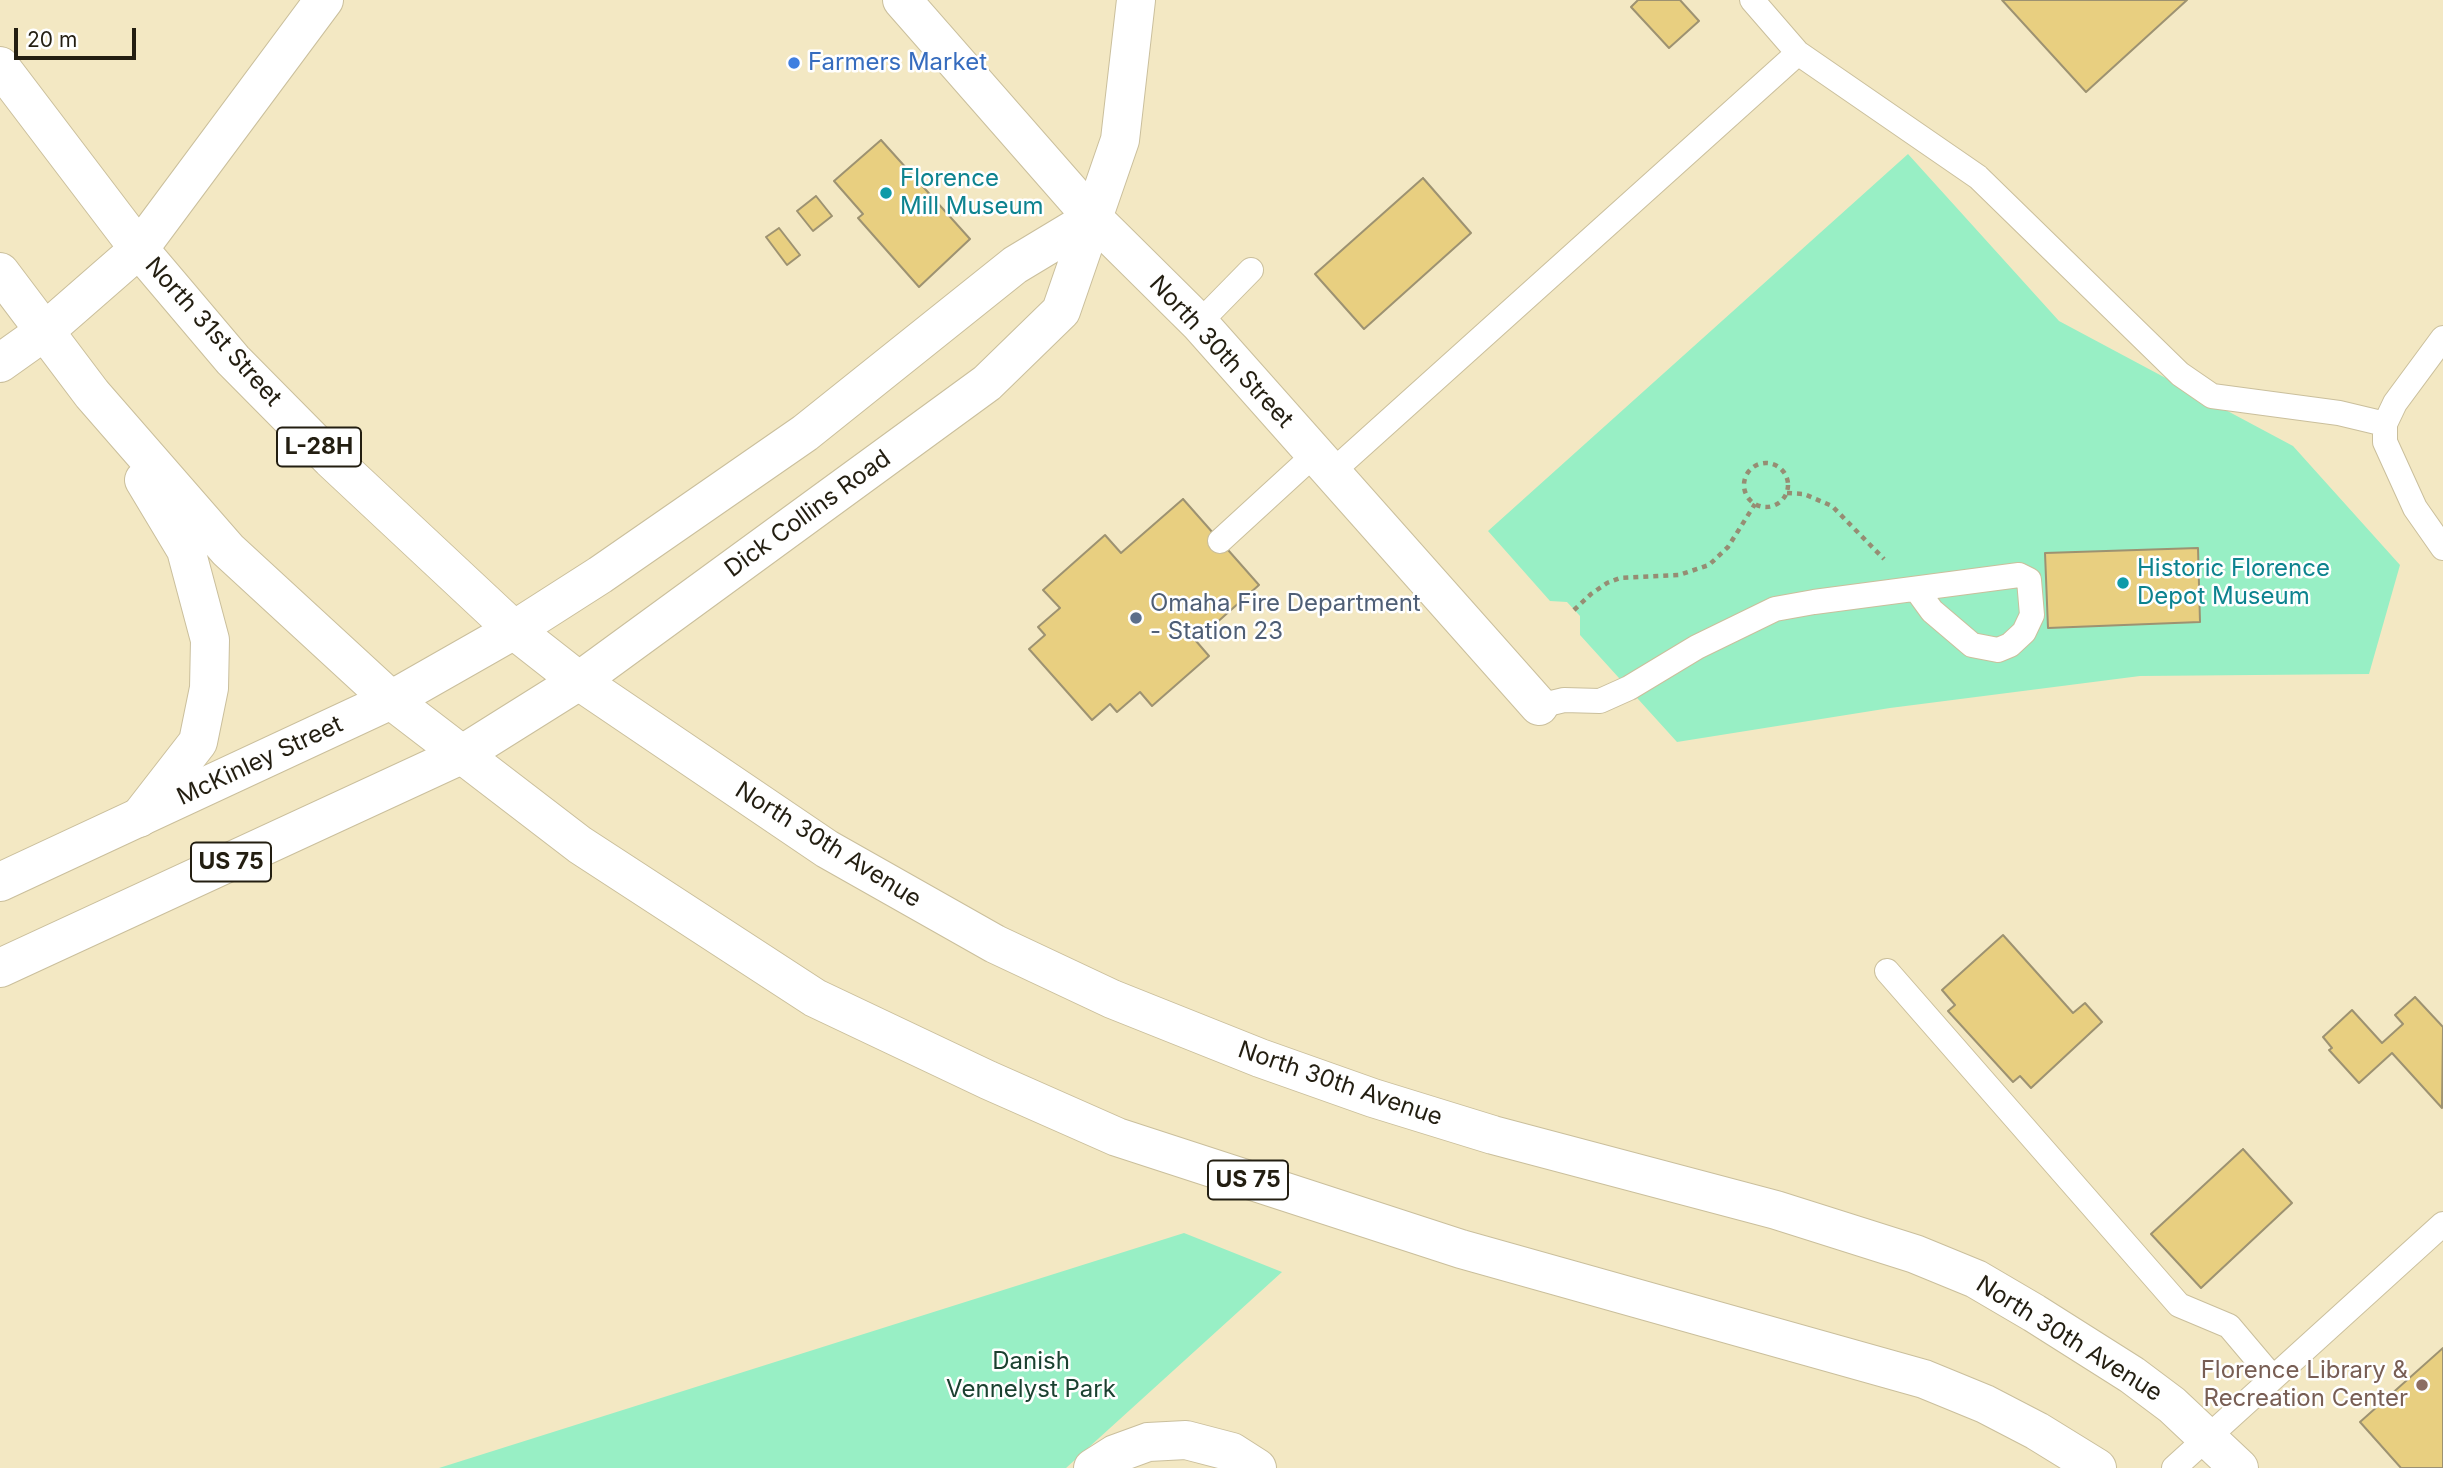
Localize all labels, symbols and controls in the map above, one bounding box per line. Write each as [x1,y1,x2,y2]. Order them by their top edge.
scale bar [18,14,140,58]
text: 20 m [27,27,77,52]
place label: Farmers Market [808,49,987,77]
marker: Farmers Market [786,55,802,71]
place label: Florence Mill Museum [900,165,1044,221]
marker: Florence Mill Museum [878,185,894,201]
street label: North 31st Street [139,252,287,412]
street label: North 30th Street [1143,270,1299,434]
road number: L-28H [277,428,361,466]
street label: Dick Collins Road [720,444,896,584]
place label: Historic Florence Depot Museum [2137,555,2330,611]
marker: Historic Florence Depot Museum [2115,575,2131,591]
place label: Omaha Fire Department - Station 23 [1150,590,1421,646]
marker: Omaha Fire Department - Station 23 [1128,610,1144,626]
street label: McKinley Street [173,710,347,812]
street label: North 30th Avenue [730,776,926,914]
road number: US 75 [191,842,271,882]
street label: North 30th Avenue [1234,1036,1446,1132]
road number: US 75 [1208,1161,1288,1200]
street label: North 30th Avenue [1971,1270,2167,1408]
park label: Danish Vennelyst Park [946,1348,1116,1404]
place label: Florence Library & Recreation Center [2201,1357,2408,1413]
marker: Florence Library & Recreation Center [2414,1377,2430,1393]

